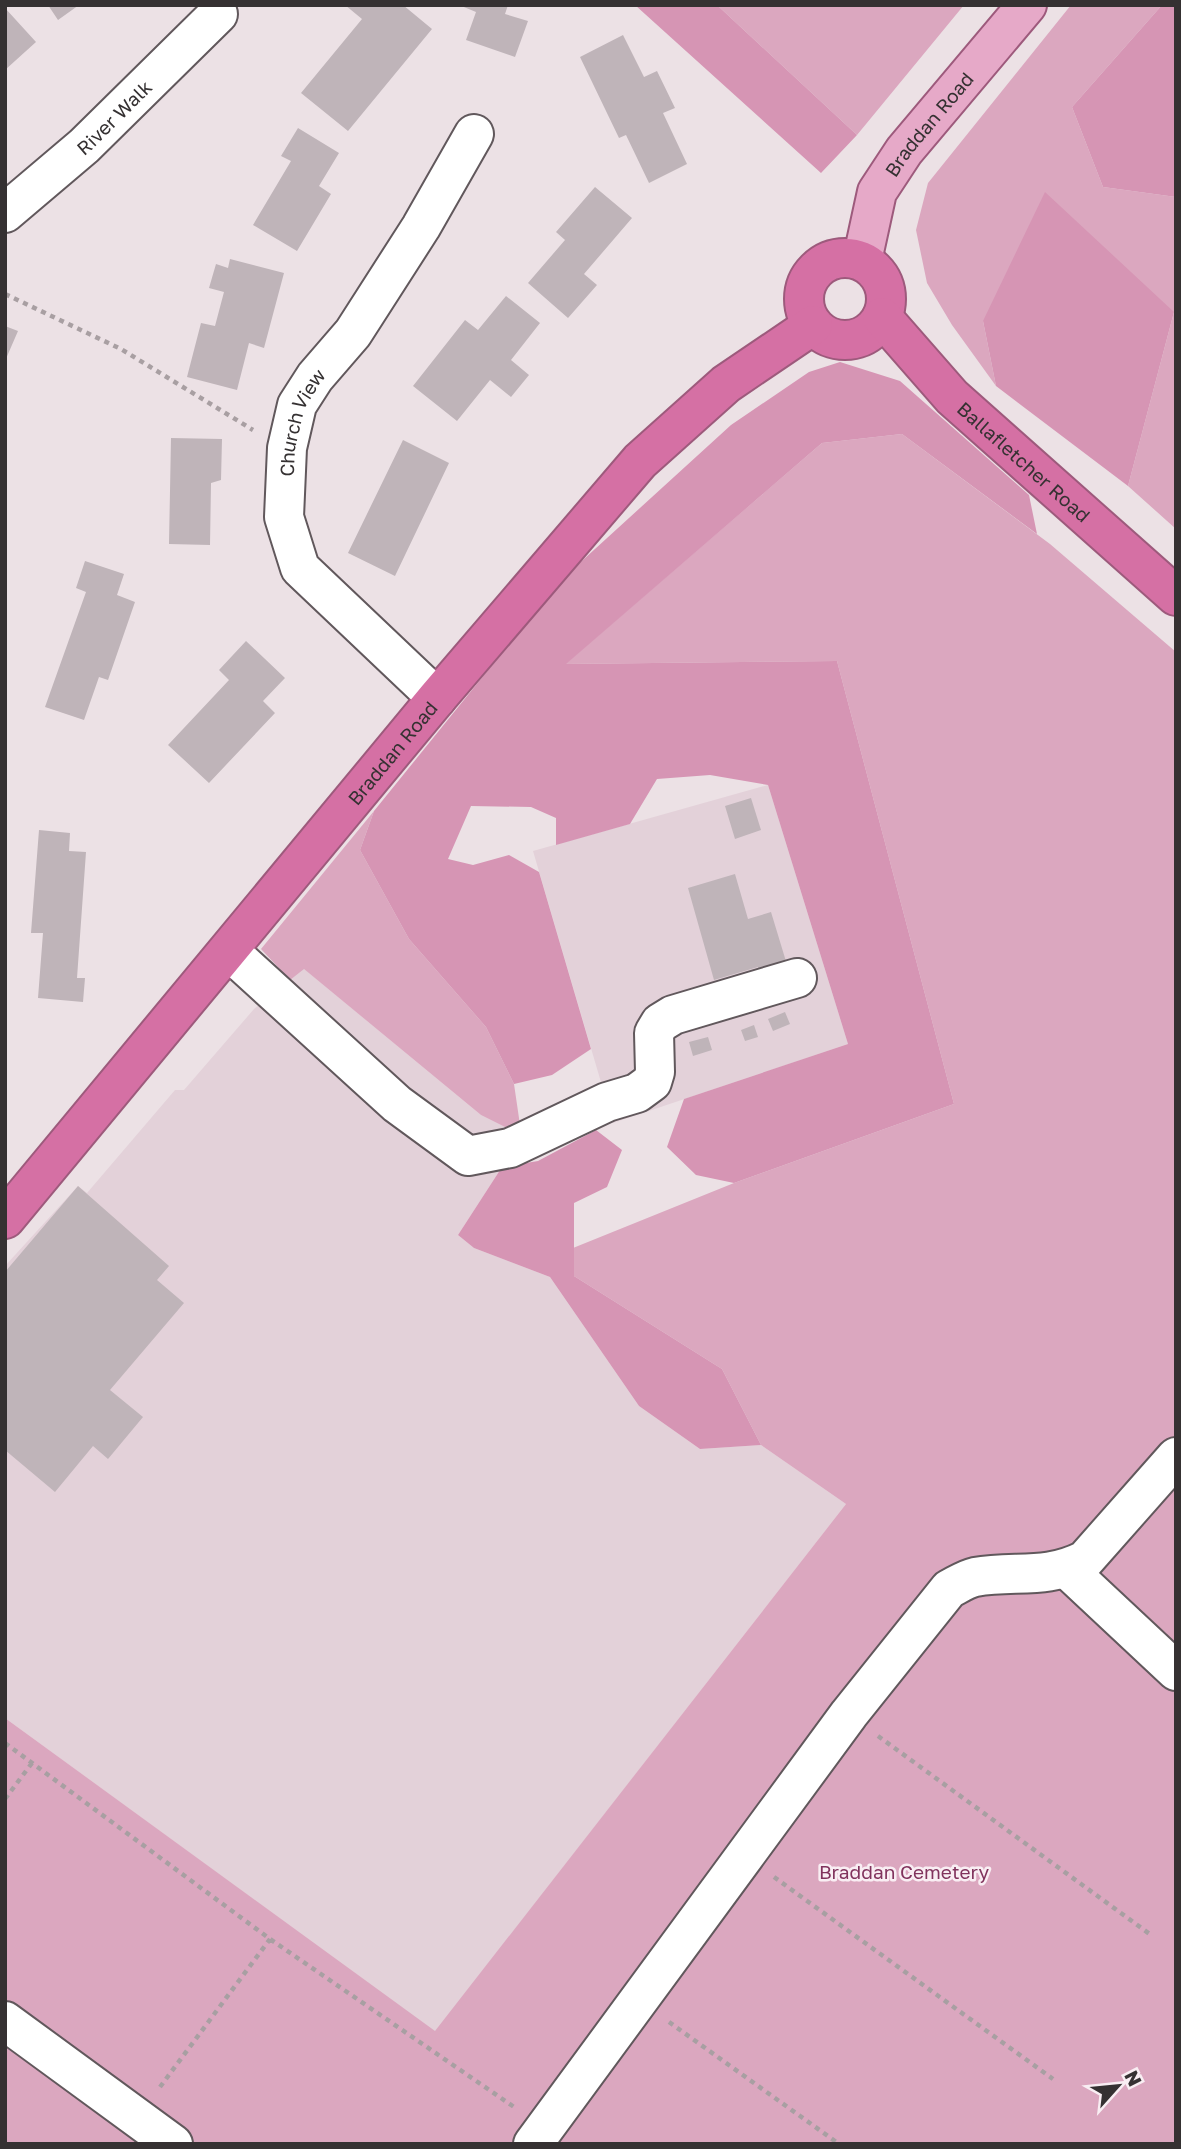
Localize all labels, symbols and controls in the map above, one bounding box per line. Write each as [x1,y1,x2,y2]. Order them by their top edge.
street label: Braddan Road [879,67,977,180]
street label: River Walk [71,75,156,159]
street label: Church View [274,363,329,477]
street label: Ballafletcher Road [953,396,1095,526]
street label: Braddan Road [342,696,441,809]
park label: Braddan Cemetery [819,1860,989,1883]
north arrow [1083,2051,1153,2121]
text: N [1120,2066,1147,2090]

